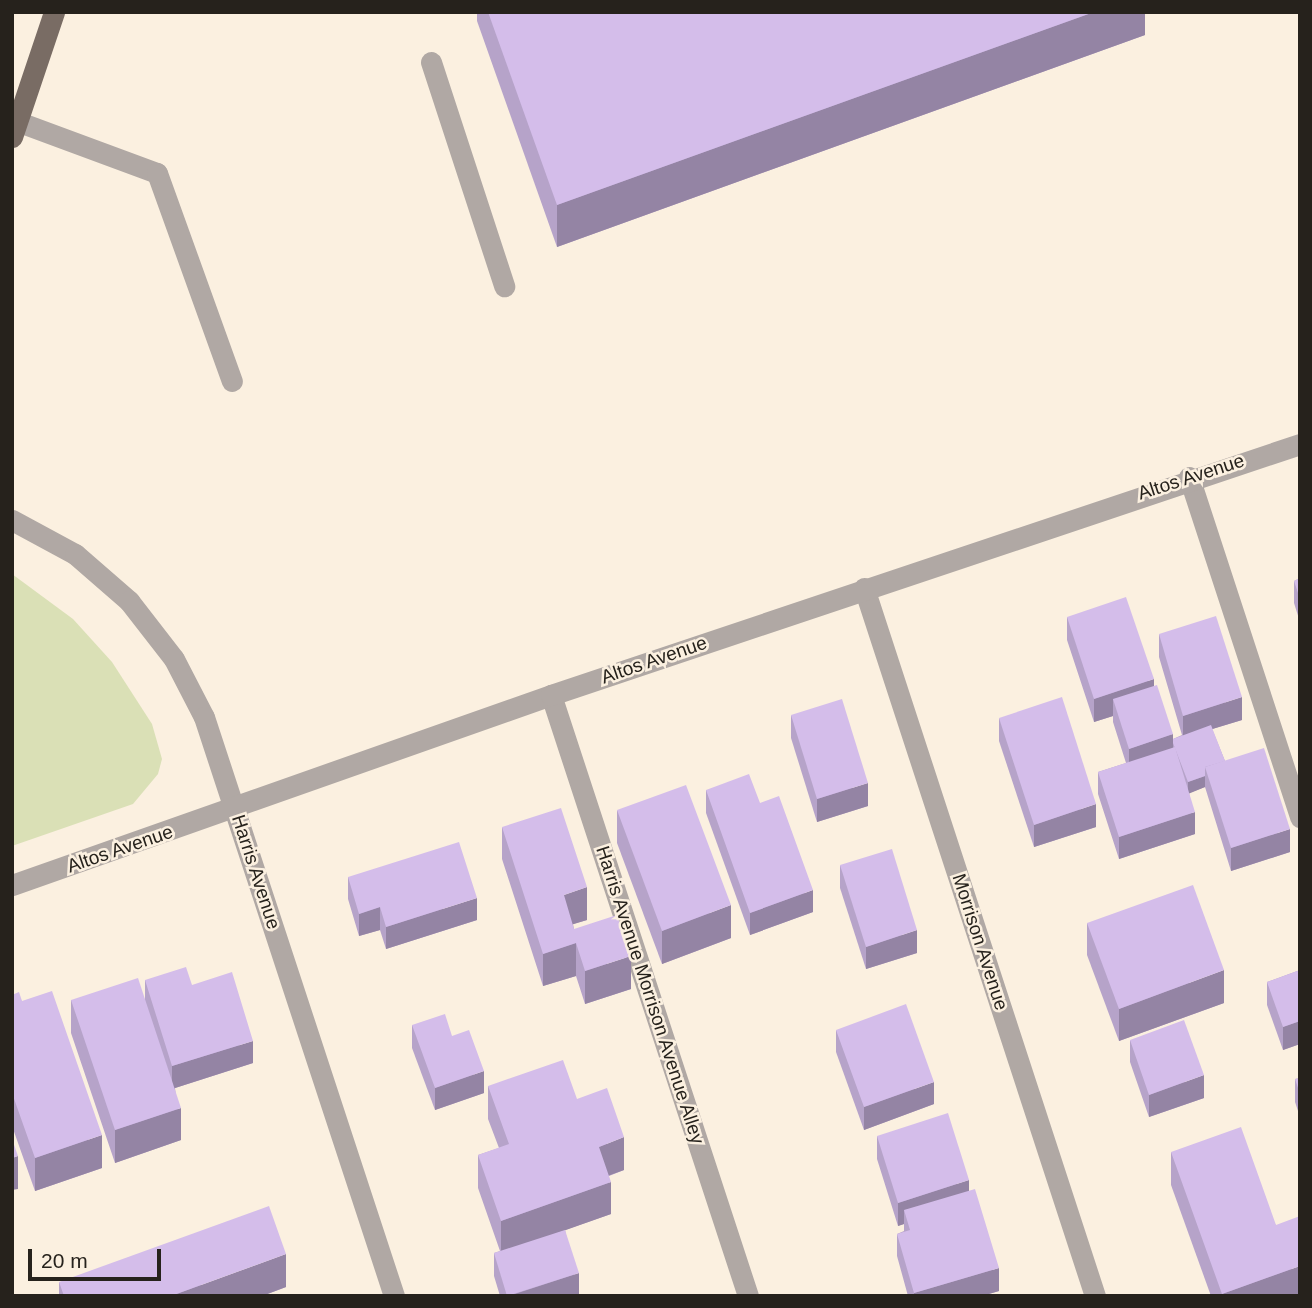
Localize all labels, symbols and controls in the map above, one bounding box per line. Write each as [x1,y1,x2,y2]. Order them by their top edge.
street label: Altos Avenue [1134,449,1248,505]
street label: Altos Avenue [598,631,710,689]
street label: Harris Avenue [227,811,285,933]
street label: Altos Avenue [64,820,176,878]
street label: Harris Avenue Morrison Avenue Alley [590,842,710,1148]
street label: Morrison Avenue [947,870,1013,1014]
scale bar [32,1234,164,1278]
text: 20 m [41,1249,88,1272]

